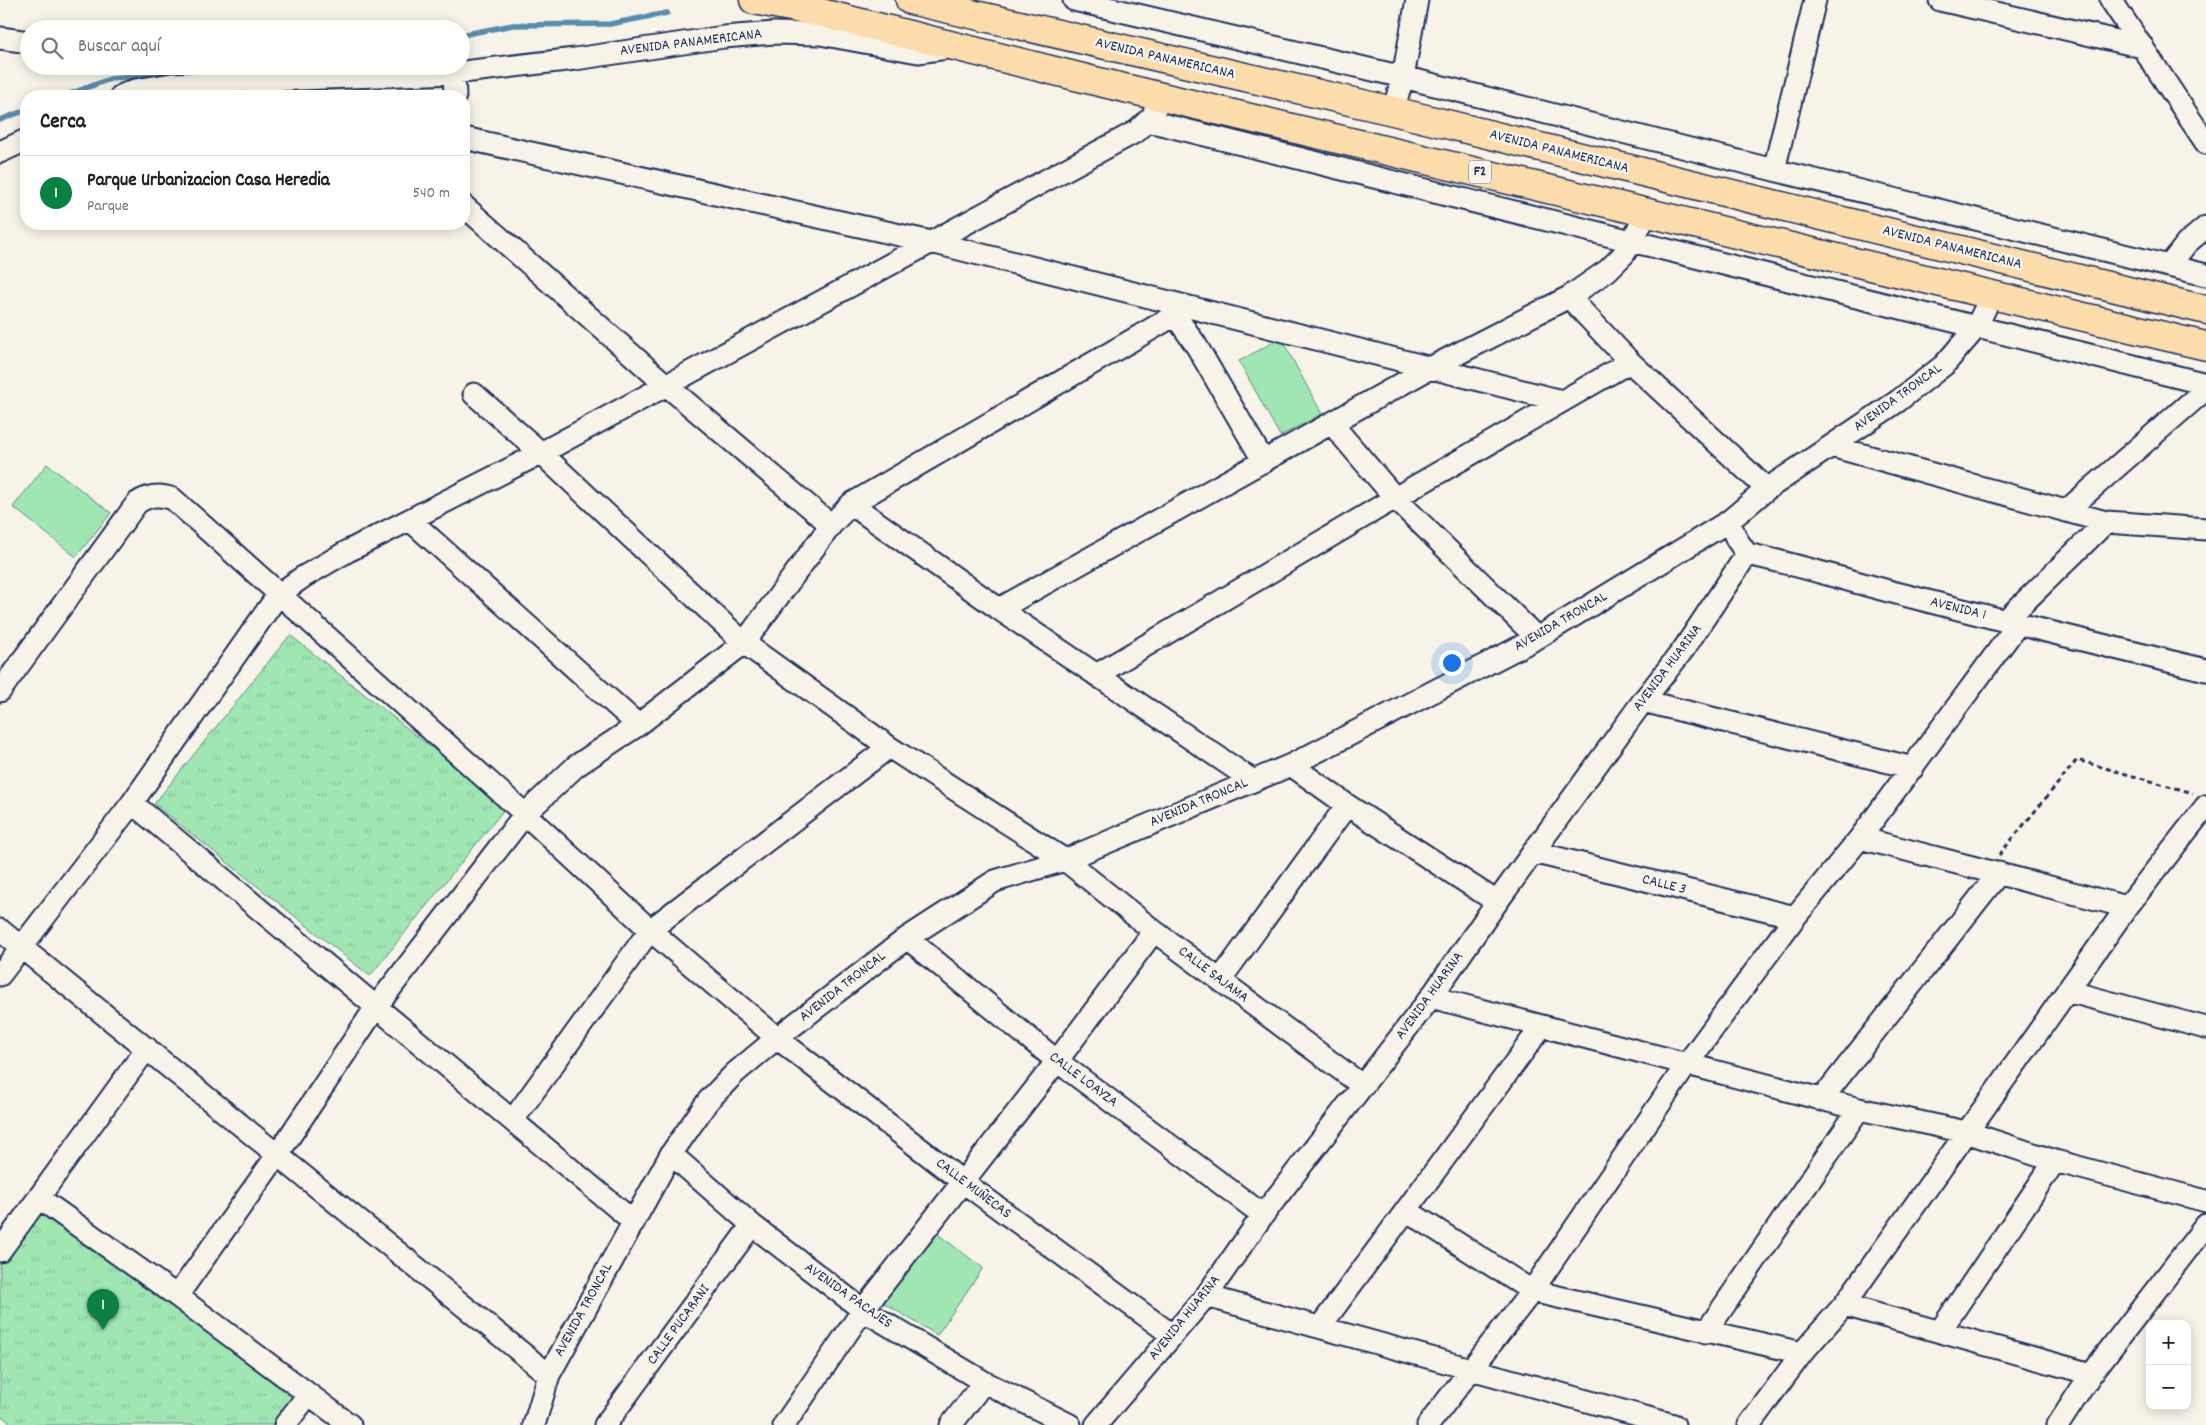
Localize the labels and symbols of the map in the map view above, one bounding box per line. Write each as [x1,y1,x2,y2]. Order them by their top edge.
street label: AVENIDA PANAMERICANA [619,23,763,63]
street label: AVENIDA PANAMERICANA [1093,32,1237,86]
street label: AVENIDA PANAMERICANA [1487,124,1631,180]
road number: F2 [1469,160,1491,183]
street label: AVENIDA PANAMERICANA [1880,220,2024,276]
street label: AVENIDA TRONCAL [1849,358,1947,438]
street label: AVENIDA TRONCAL [1510,586,1612,658]
street label: AVENIDA 1 [1928,591,1988,627]
street label: AVENIDA HUARINA [1628,620,1708,716]
your location [1439,650,1465,676]
street label: AVENIDA TRONCAL [1147,772,1251,834]
street label: CALLE 3 [1640,869,1688,901]
street label: CALLE SAJAMA [1173,941,1253,1009]
street label: AVENIDA TRONCAL [795,946,891,1028]
street label: AVENIDA HUARINA [1390,947,1470,1045]
street label: CALLE LOAYZA [1044,1047,1122,1113]
street label: CALLE MUÑECAS [930,1153,1016,1225]
street label: AVENIDA PACAJES [799,1257,897,1335]
street label: AVENIDA TRONCAL [549,1259,619,1361]
street label: AVENIDA HUARINA [1144,1271,1226,1365]
street label: CALLE PUCARANI [642,1280,716,1370]
pin: 1 [87,1289,119,1330]

